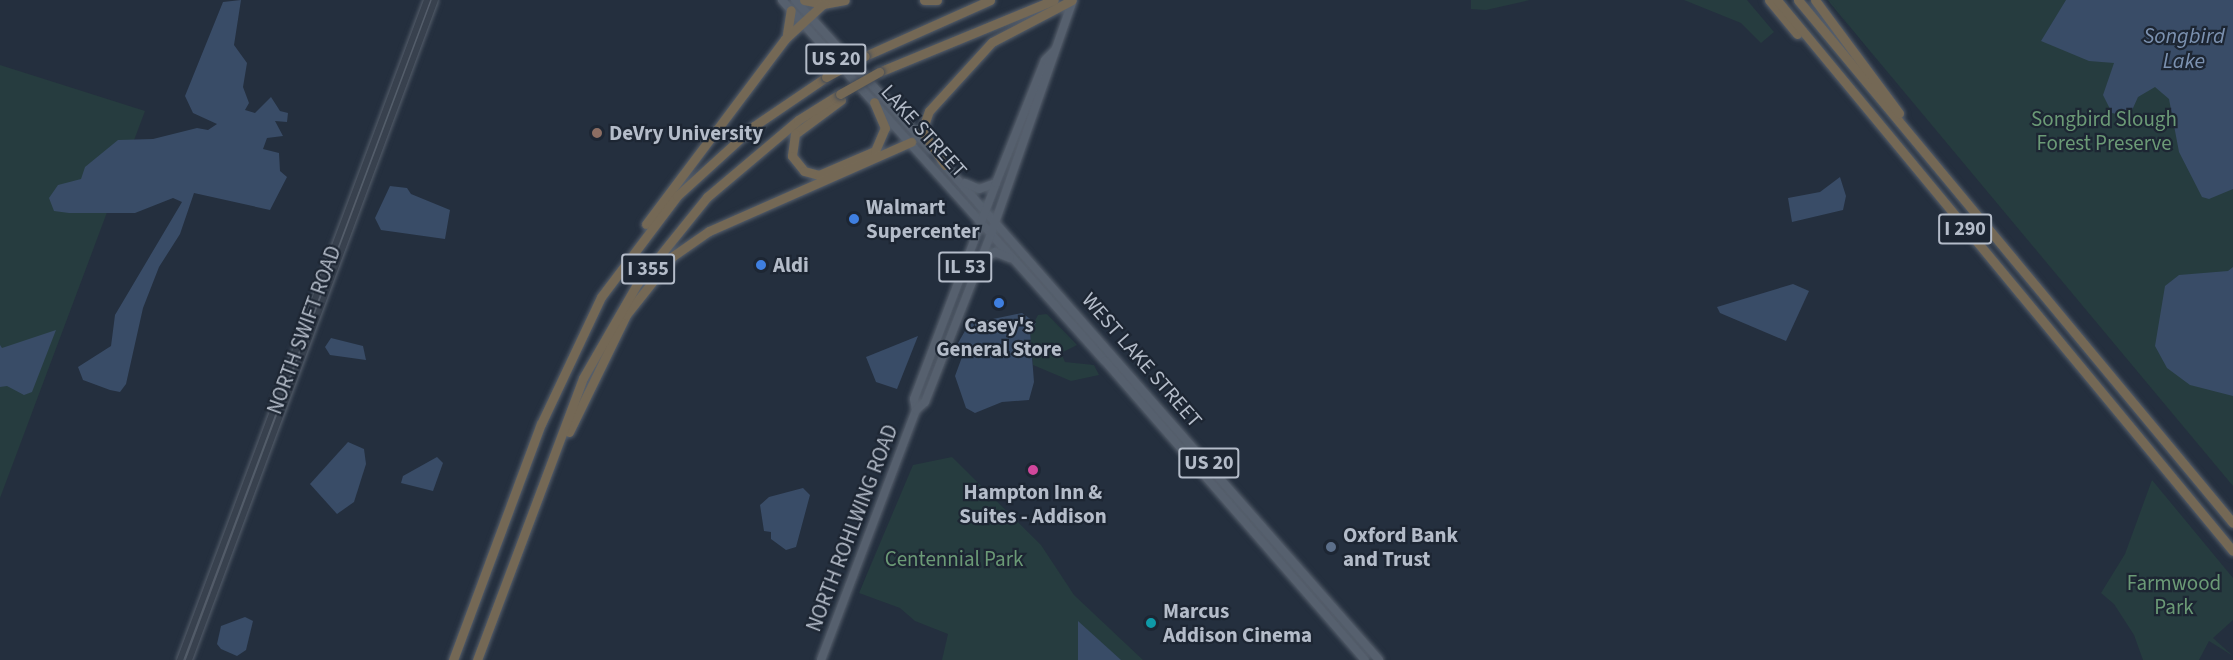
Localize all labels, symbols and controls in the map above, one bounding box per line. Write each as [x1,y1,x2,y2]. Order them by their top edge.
water label: Songbird Lake [2143,23,2225,74]
road number: US 20 [804,42,868,76]
street label: LAKE STREET [876,79,972,183]
park label: Songbird Slough Forest Preserve [2031,106,2177,156]
place label: DeVry University [609,120,763,146]
marker: DeVry University [590,126,604,140]
place label: Walmart Supercenter [866,194,980,244]
marker: Walmart Supercenter [847,212,861,226]
road number: I 290 [1938,212,1992,246]
street label: NORTH SWIFT ROAD [262,242,346,418]
road number: IL 53 [938,250,992,284]
road number: I 355 [621,252,675,286]
place label: Aldi [773,252,809,278]
marker: Aldi [754,258,768,272]
street label: WEST LAKE STREET [1077,287,1207,433]
marker: Casey's General Store [992,296,1006,310]
place label: Casey's General Store [936,312,1062,362]
street label: NORTH ROHLWING ROAD [801,421,903,635]
road number: US 20 [1178,446,1240,480]
marker: Hampton Inn & Suites - Addison [1026,463,1040,477]
place label: Hampton Inn & Suites - Addison [959,479,1107,529]
place label: Oxford Bank and Trust [1343,522,1458,572]
marker: Oxford Bank and Trust [1324,540,1338,554]
park label: Centennial Park [885,546,1023,572]
park label: Farmwood Park [2127,570,2221,620]
place label: Marcus Addison Cinema [1163,598,1312,648]
marker: Marcus Addison Cinema [1144,616,1158,630]

